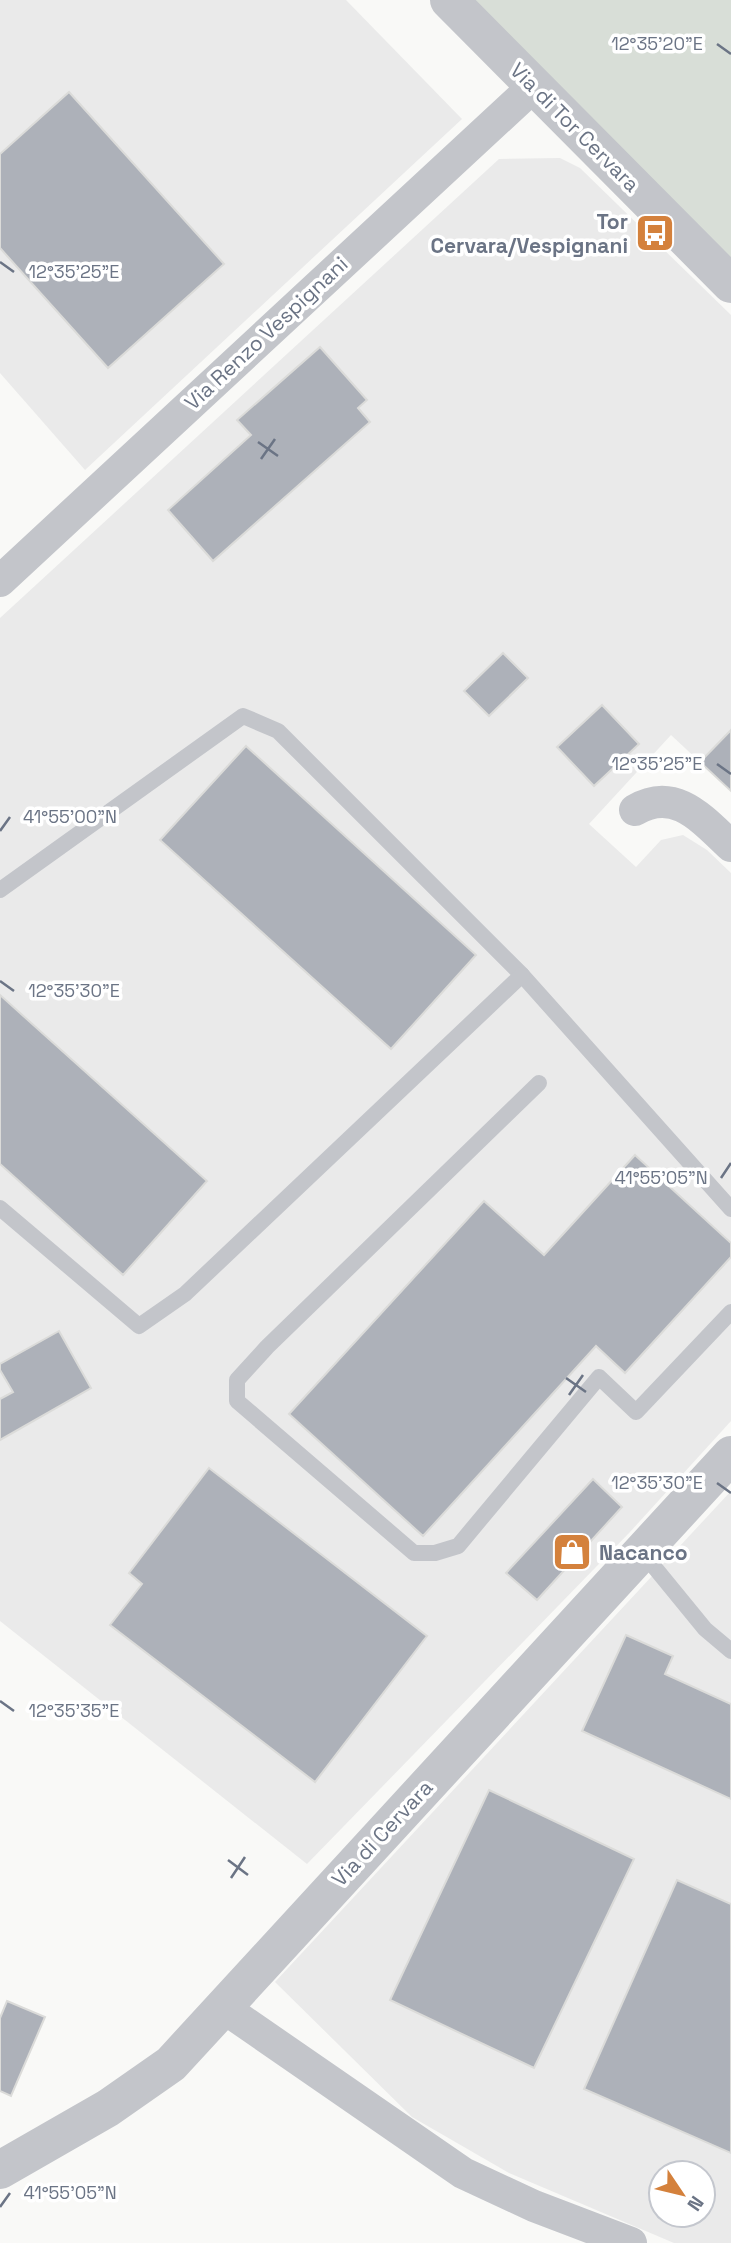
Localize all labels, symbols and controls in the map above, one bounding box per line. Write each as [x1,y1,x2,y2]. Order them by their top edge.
text: 12°35'20"E [611,32,703,55]
street label: Via di Tor Cervara [505,57,645,197]
place label: Tor Cervara/Vespignani [430,208,628,259]
bus stop icon: Tor Cervara/Vespignani [634,212,676,254]
street label: Via Renzo Vespignani [179,250,353,416]
text: 12°35'25"E [29,260,119,283]
text: 12°35'25"E [612,752,702,775]
text: 41°55'00"N [23,805,117,828]
text: 12°35'30"E [28,979,120,1002]
text: 41°55'05"N [614,1166,708,1189]
text: 12°35'30"E [611,1471,703,1494]
shop icon: Nacanco [551,1531,593,1573]
place label: Nacanco [599,1539,688,1566]
text: 12°35'35"E [29,1699,119,1722]
street label: Via di Cervara [326,1774,438,1892]
north arrow [647,2159,717,2229]
text: 41°55'05"N [23,2181,117,2204]
text: N [682,2191,709,2216]

